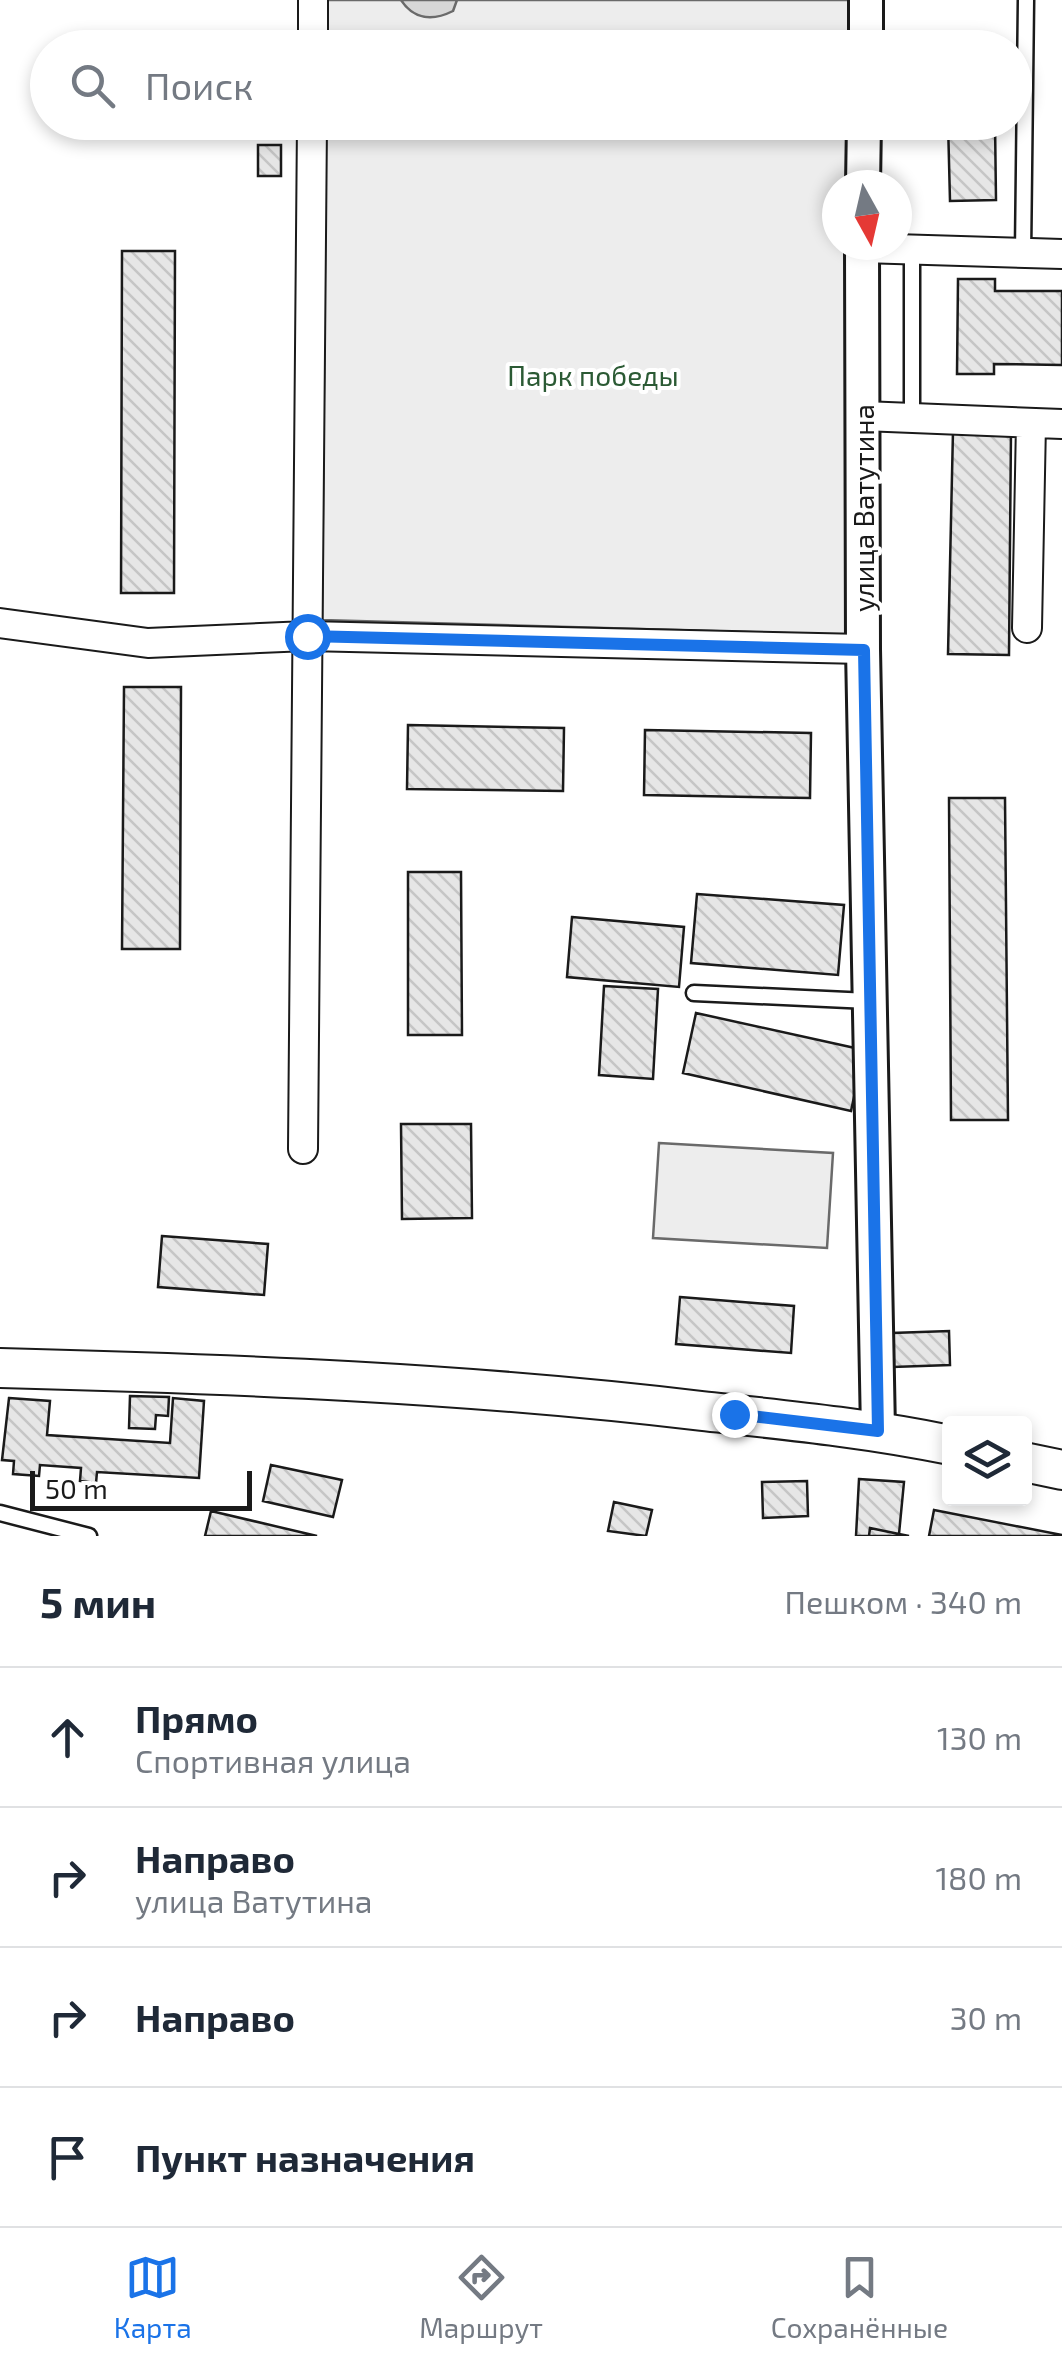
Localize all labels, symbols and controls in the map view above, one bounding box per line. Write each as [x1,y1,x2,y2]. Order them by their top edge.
search box [30,30,1032,140]
icon: search [65,58,120,113]
text: Поиск [145,62,254,108]
north arrow [822,170,912,260]
park label: Парк победы [507,358,679,392]
street label: улица Ватутина [846,404,880,612]
route start [285,614,331,660]
route end [712,1392,758,1438]
map controls [942,1416,1032,1506]
button: layers [942,1416,1032,1506]
scale bar [30,1466,252,1510]
text: 50 m [45,1471,108,1505]
text: 5 мин [40,1576,156,1626]
text: Пешком · 340 m [785,1582,1022,1620]
text: Прямо [135,1695,258,1741]
icon: ahead [40,1710,95,1765]
text: 130 m [937,1718,1022,1756]
text: Спортивная улица [135,1741,411,1779]
text: Направо [135,1835,295,1881]
icon: right [40,1850,95,1905]
text: 180 m [935,1858,1022,1896]
text: улица Ватутина [135,1881,372,1919]
icon: right [40,1990,95,2045]
text: Направо [135,1994,295,2040]
text: 30 m [950,1998,1022,2036]
icon: arrive [40,2130,95,2185]
text: Пункт назначения [135,2134,475,2180]
tab: Карта [114,2250,192,2344]
tab: Маршрут [419,2250,543,2344]
tab: Сохранённые [771,2250,948,2344]

